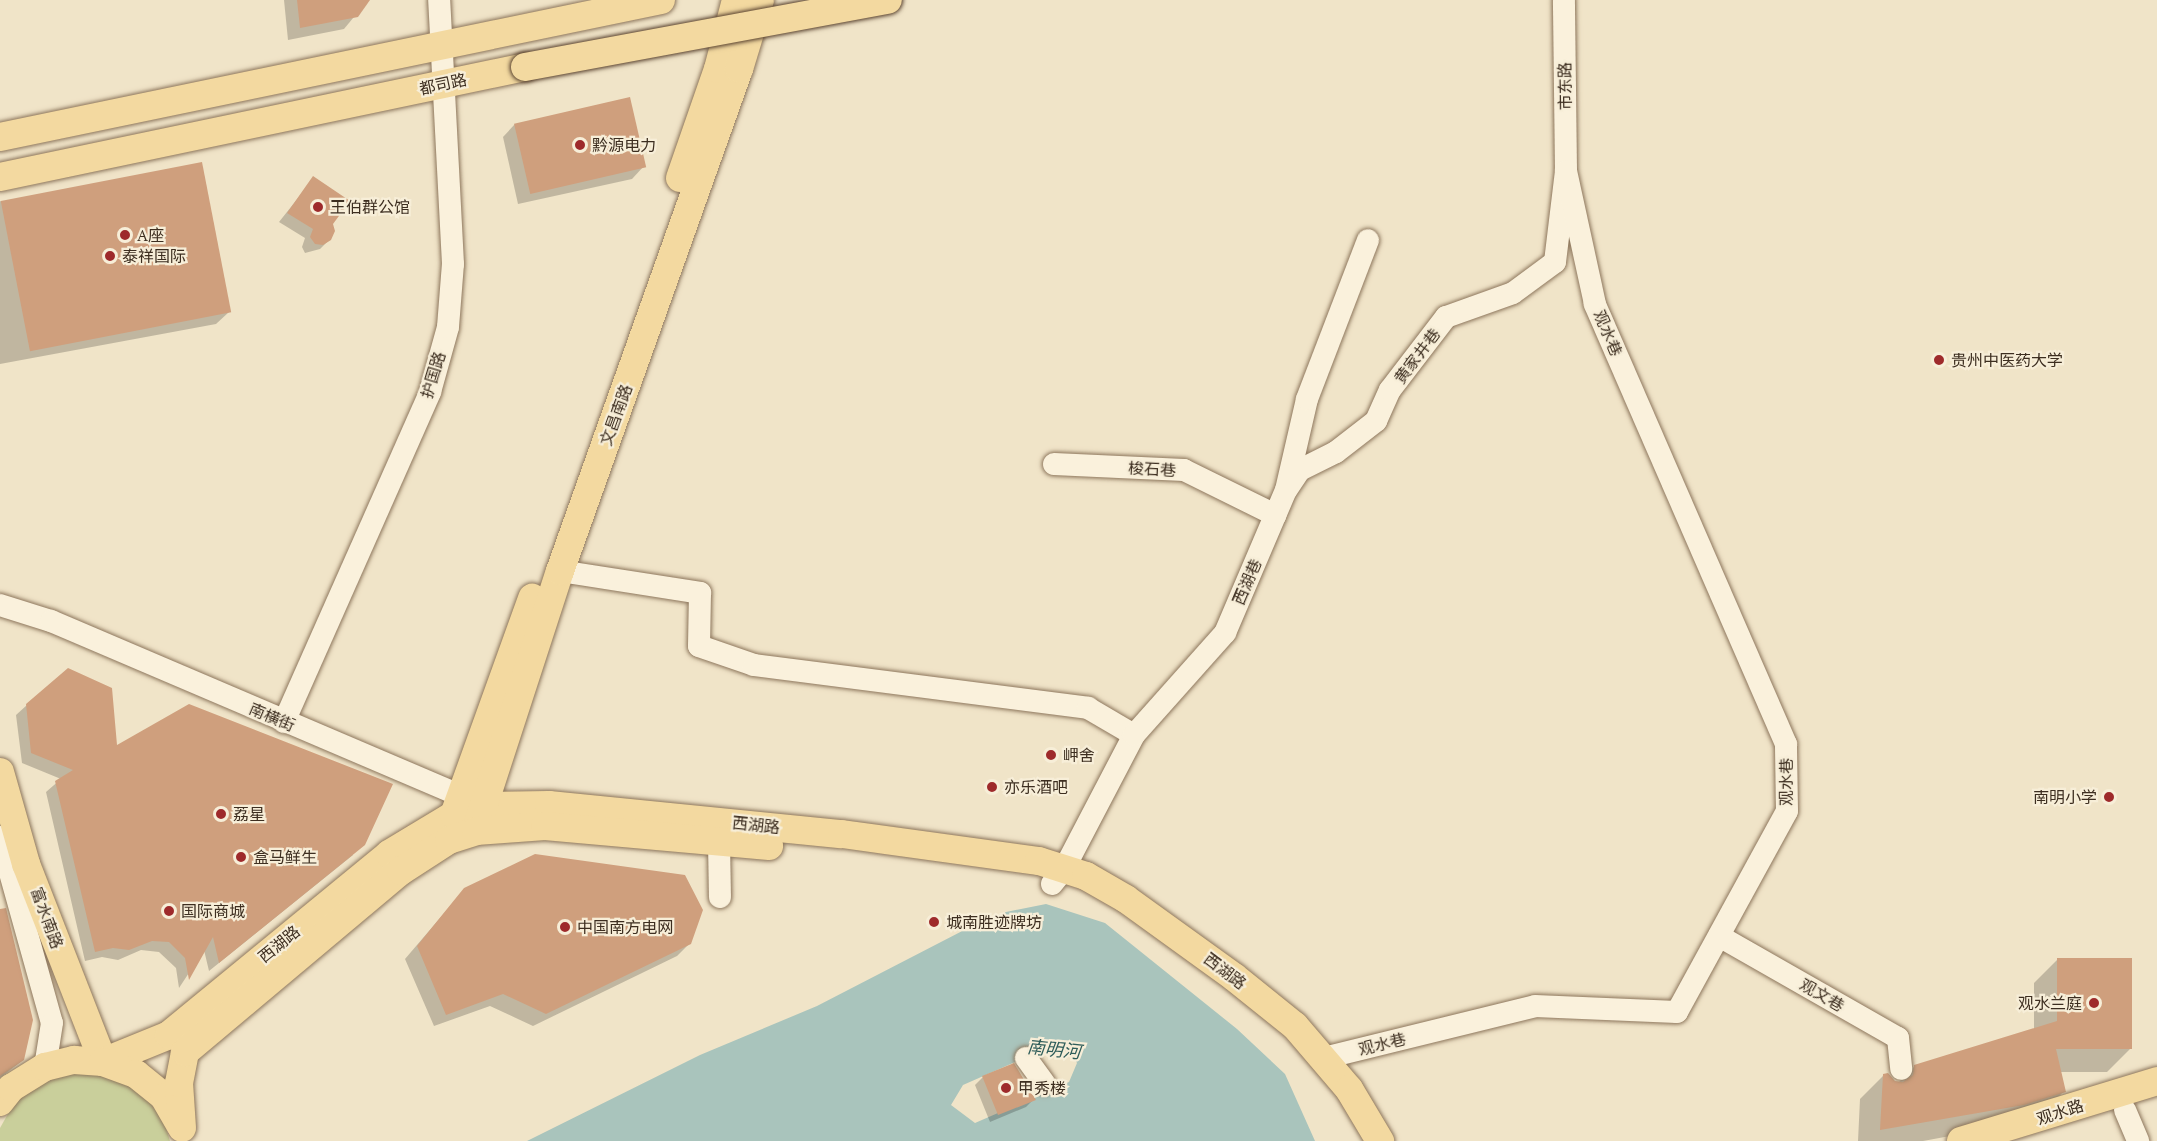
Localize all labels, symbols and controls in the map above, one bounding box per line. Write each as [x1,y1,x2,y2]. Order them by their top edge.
street label: 市东路 [1555,62,1575,110]
street label: 都司路 [418,70,468,98]
place label: 黔源电力 [592,135,656,155]
marker: 黔源电力 [573,138,587,152]
place label: 王伯群公馆 [330,197,410,217]
marker: 王伯群公馆 [311,200,325,214]
place label: A座 [137,225,164,245]
marker: A座 [118,228,132,242]
place label: 泰祥国际 [122,246,186,266]
marker: 泰祥国际 [103,249,117,263]
street label: 观水巷 [1590,307,1626,359]
street label: 黄家井巷 [1390,325,1444,387]
street label: 护国路 [417,349,449,401]
place label: 贵州中医药大学 [1951,350,2063,370]
marker: 贵州中医药大学 [1932,353,1946,367]
street label: 文昌南路 [596,382,636,448]
street label: 梭石巷 [1128,458,1176,480]
street label: 西湖巷 [1229,556,1265,608]
street label: 南横街 [246,699,298,735]
place label: 岬舍 [1063,745,1095,765]
marker: 岬舍 [1044,748,1058,762]
street label: 观水巷 [1776,758,1796,806]
place label: 亦乐酒吧 [1004,777,1068,797]
marker: 亦乐酒吧 [985,780,999,794]
place label: 南明小学 [2033,787,2097,807]
marker: 南明小学 [2102,790,2116,804]
place label: 荔星 [233,804,265,824]
marker: 荔星 [214,807,228,821]
street label: 西湖路 [731,813,781,837]
place label: 盒马鲜生 [253,847,317,867]
marker: 盒马鲜生 [234,850,248,864]
street label: 富水南路 [27,885,67,951]
place label: 国际商城 [181,901,245,921]
marker: 国际商城 [162,904,176,918]
place label: 城南胜迹牌坊 [946,912,1042,932]
marker: 城南胜迹牌坊 [927,915,941,929]
place label: 中国南方电网 [577,917,673,937]
marker: 中国南方电网 [558,920,572,934]
street label: 西湖路 [254,921,304,967]
street label: 西湖路 [1200,949,1250,993]
street label: 观文巷 [1796,975,1848,1015]
place label: 观水兰庭 [2018,993,2082,1013]
marker: 观水兰庭 [2087,996,2101,1010]
street label: 观水巷 [1356,1029,1408,1059]
water label: 南明河 [1026,1035,1082,1063]
place label: 甲秀楼 [1018,1078,1066,1098]
marker: 甲秀楼 [999,1081,1013,1095]
street label: 观水路 [2034,1095,2086,1129]

